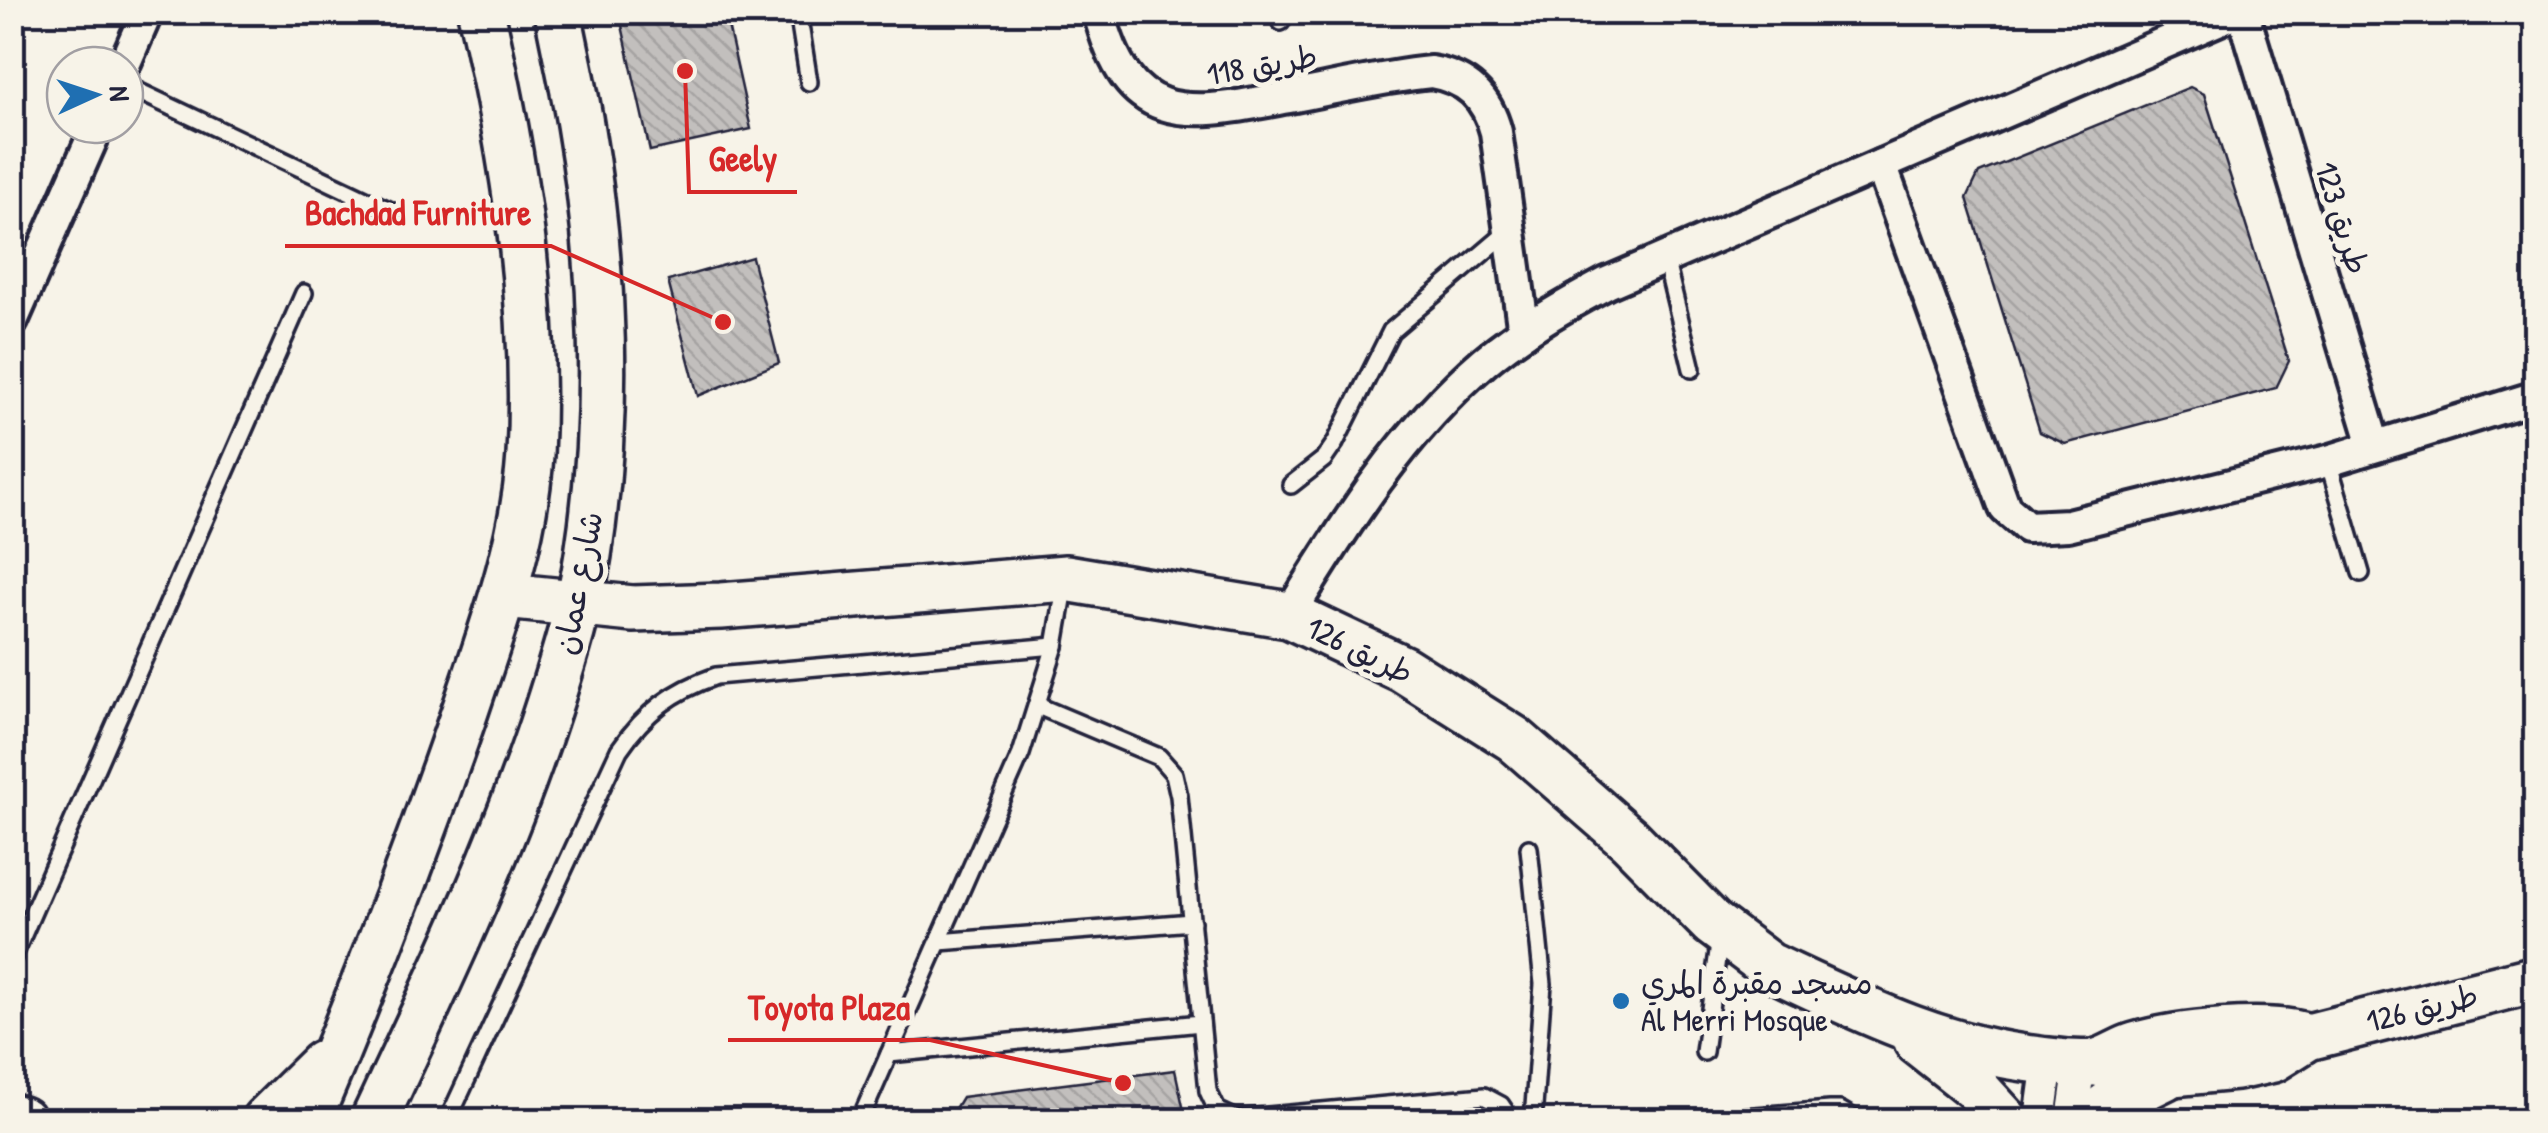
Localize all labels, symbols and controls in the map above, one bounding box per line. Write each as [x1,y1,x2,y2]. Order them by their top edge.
street label: طريق 118 [1203,34,1321,95]
north arrow [45,45,145,145]
text: N [101,85,139,102]
callout: Geely [689,127,797,192]
text: Geely [709,135,778,183]
street label: طريق 123 [2305,156,2380,279]
callout: Bachdad Furniture [285,181,551,246]
text: Bachdad Furniture [305,189,531,236]
street label: شارع عمان [543,508,614,659]
street label: طريق 126 [1300,605,1421,694]
place label: مسجد مقبرة المري Al Merri Mosque [1641,961,1873,1041]
street label: طريق 126 [2361,973,2482,1042]
callout: Toyota Plaza [728,975,930,1040]
text: Toyota Plaza [747,984,910,1032]
marker: مسجد مقبرة المري Al Merri Mosque [1610,990,1632,1012]

